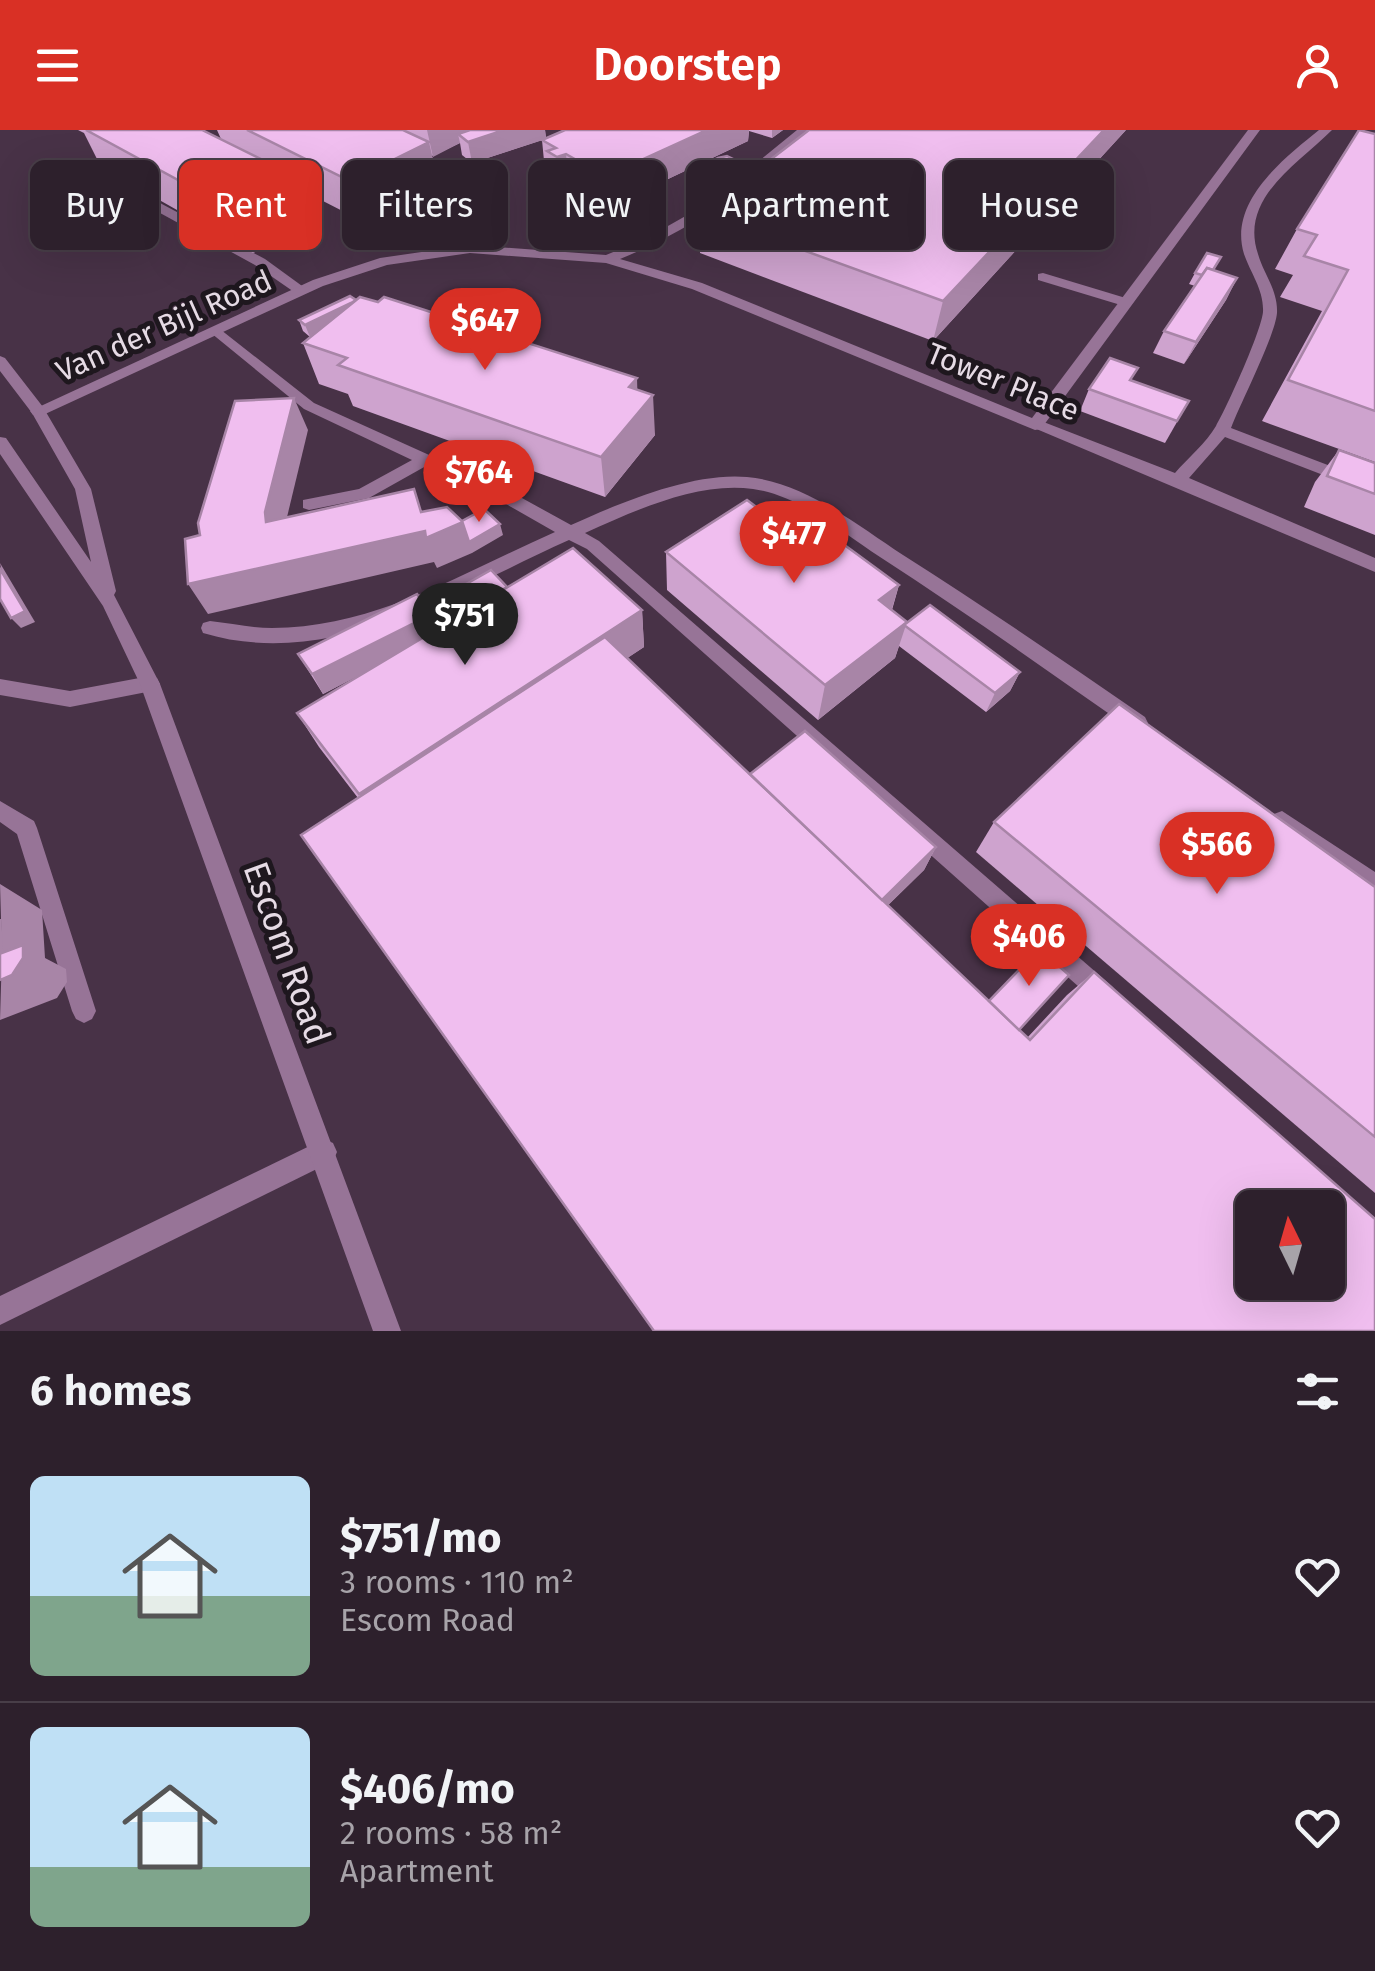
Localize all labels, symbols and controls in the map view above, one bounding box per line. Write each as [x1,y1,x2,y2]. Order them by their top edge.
icon: menu [30,38,85,93]
text: Doorstep [593,38,782,92]
icon: person [1290,38,1345,93]
chip: Buy [30,160,159,250]
chip: Rent [179,160,322,250]
chip: Filters [342,160,508,250]
chip: New [528,160,666,250]
chip: Apartment [686,160,924,250]
chip: House [944,160,1114,250]
street label: Van der Bijl Road [51,262,277,390]
pin: $647 [426,288,544,373]
text: $647 [451,301,519,339]
street label: Tower Place [922,335,1084,429]
pin: $764 [420,440,538,525]
text: $764 [445,453,513,491]
pin: $477 [735,501,853,586]
text: $477 [762,514,826,552]
pin: $751 [406,583,524,668]
text: $751 [434,596,496,634]
pin: $566 [1158,812,1276,897]
text: $566 [1182,825,1252,863]
street label: Escom Road [235,856,339,1050]
pin: $406 [970,904,1088,989]
text: $406 [993,917,1065,955]
north arrow [1235,1190,1345,1300]
map controls [1235,1190,1345,1300]
icon: filters [1290,1364,1345,1419]
text: 6 homes [30,1366,191,1416]
text: $751/mo [340,1513,502,1563]
icon: home [110,1516,230,1636]
icon: heart [1290,1549,1345,1604]
text: 3 rooms · 110 m² [340,1563,574,1601]
text: Escom Road [340,1601,515,1639]
text: $406/mo [340,1764,515,1814]
icon: home [110,1767,230,1887]
icon: heart [1290,1800,1345,1855]
text: 2 rooms · 58 m² [340,1814,562,1852]
text: Apartment [340,1852,494,1890]

